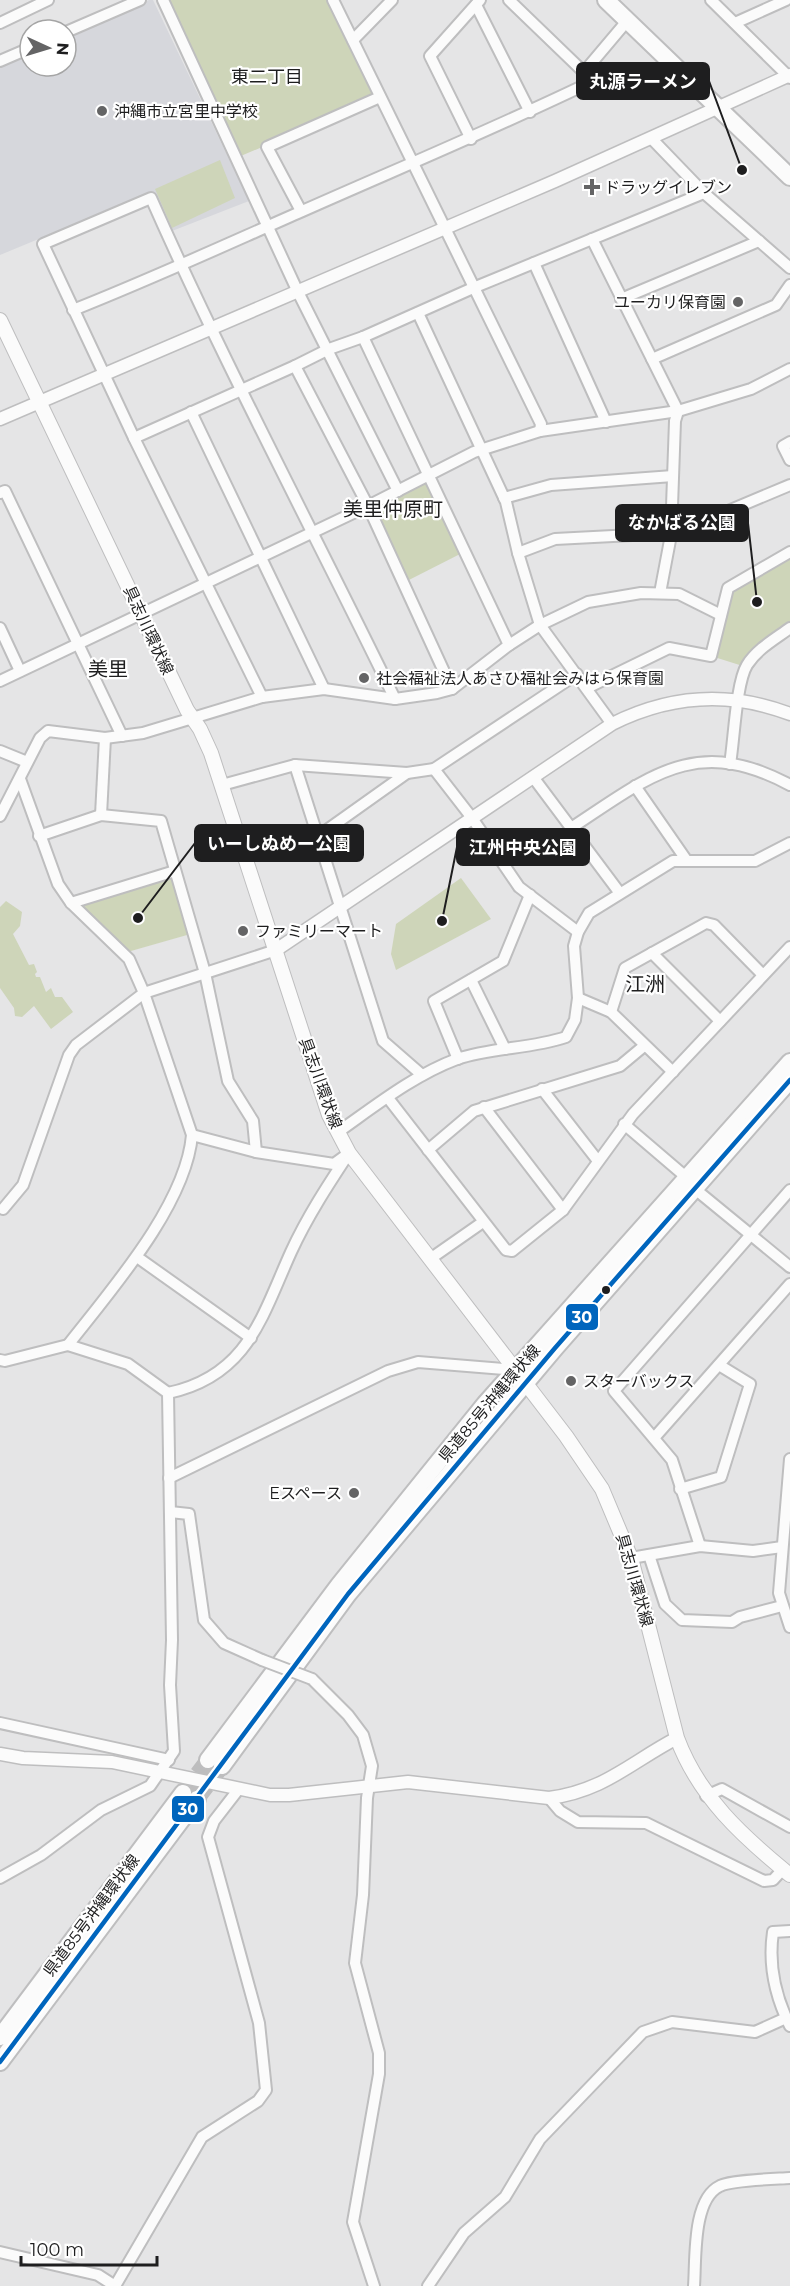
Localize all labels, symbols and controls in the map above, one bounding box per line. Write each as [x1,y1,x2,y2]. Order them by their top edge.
north arrow [18,18,78,78]
text: N [53,42,72,56]
callout: 丸源ラーメン [577,63,709,99]
district label: 東二丁目 [231,66,303,88]
text: 丸源ラーメン [589,71,697,93]
place label: 沖縄市立宮里中学校 [114,102,258,121]
marker: 沖縄市立宮里中学校 [95,104,109,118]
place label: ドラッグイレブン [604,178,732,197]
marker: ドラッグイレブン [585,180,599,194]
place label: ユーカリ保育園 [614,293,726,312]
marker: ユーカリ保育園 [731,295,745,309]
district label: 美里仲原町 [343,497,443,521]
callout: なかばる公園 [616,505,748,541]
text: なかばる公園 [628,512,736,534]
street label: 具志川環状線 [120,583,177,678]
district label: 美里 [88,657,128,681]
place label: 社会福祉法人あさひ福祉会みはら保育園 [376,669,664,688]
marker: 社会福祉法人あさひ福祉会みはら保育園 [357,671,371,685]
callout: いーしぬめー公園 [195,825,363,861]
callout: 江州中央公園 [457,829,589,865]
text: いーしぬめー公園 [207,833,351,855]
text: 江州中央公園 [469,837,577,859]
place label: ファミリーマート [255,922,383,941]
marker: ファミリーマート [236,924,250,938]
district label: 江洲 [625,972,665,996]
street label: 具志川環状線 [295,1035,346,1132]
unlabelled marker [600,1284,612,1296]
line badge: 30 [565,1303,599,1331]
text: 30 [571,1308,592,1327]
street label: 県道85号沖縄環状線 [435,1341,544,1466]
place label: スターバックス [583,1372,694,1391]
marker: スターバックス [564,1374,578,1388]
place label: Eスペース [269,1484,342,1503]
marker: Eスペース [347,1486,361,1500]
street label: 具志川環状線 [612,1531,657,1629]
line badge: 30 [171,1795,205,1823]
text: 30 [177,1800,198,1819]
street label: 県道85号沖縄環状線 [39,1851,143,1980]
scale bar [21,2229,158,2267]
text: 100 m [30,2239,84,2261]

